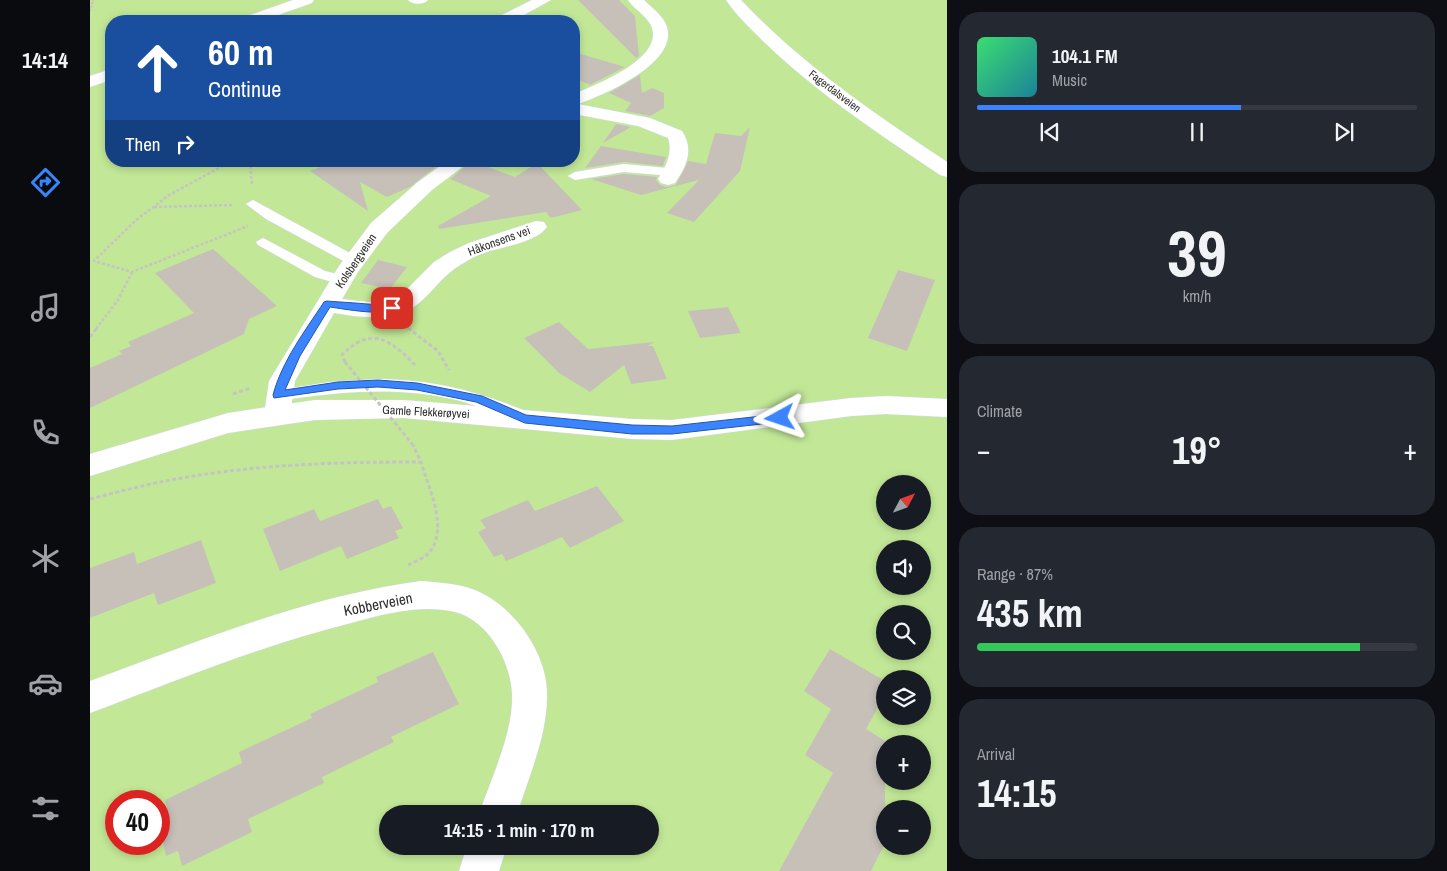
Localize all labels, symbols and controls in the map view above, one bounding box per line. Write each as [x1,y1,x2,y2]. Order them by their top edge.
text: 60 m [208,29,273,76]
icon: ahead [125,35,190,100]
text: 104.1 FM [1052,43,1118,69]
text: 14:14 [22,45,68,75]
street label: Fagerdalsveien [806,67,864,115]
text: Music [1052,69,1087,91]
text: Continue [208,74,281,104]
icon: previous [1036,118,1064,146]
icon: pause [1183,118,1211,146]
icon: next [1330,118,1358,146]
icon: right [171,130,199,158]
text: Then [125,131,161,157]
icon: directions [28,165,63,200]
text: 39 [1167,209,1227,296]
street label: Håkonsens vei [466,222,532,260]
street label: Kolsbergveien [332,230,380,292]
text: km/h [1183,285,1211,307]
pin [371,287,413,329]
icon: music [28,290,63,325]
icon: arrive [378,294,406,322]
position arrow [753,391,805,443]
text: Climate [977,400,1022,422]
street label: Gamle Flekkerøyvei [382,402,470,422]
icon: phone [28,415,63,450]
text: 19° [1172,425,1222,476]
text: − [977,431,990,469]
text: + [1404,431,1417,469]
north arrow [876,475,931,530]
map controls [876,475,931,855]
button: sound [876,540,931,595]
icon: climate [28,541,63,576]
text: Range · 87% [977,563,1053,585]
street label: Kobberveien [342,587,414,621]
text: 435 km [977,588,1083,639]
button: search [876,605,931,660]
icon: car [28,666,63,701]
button: layers [876,670,931,725]
button: + [876,735,931,790]
text: Arrival [977,743,1015,765]
text: 14:15 [977,768,1057,819]
speed limit sign: 40 [105,790,170,855]
icon: filters [28,791,63,826]
button: − [876,800,931,855]
text: 14:15 · 1 min · 170 m [444,817,594,843]

